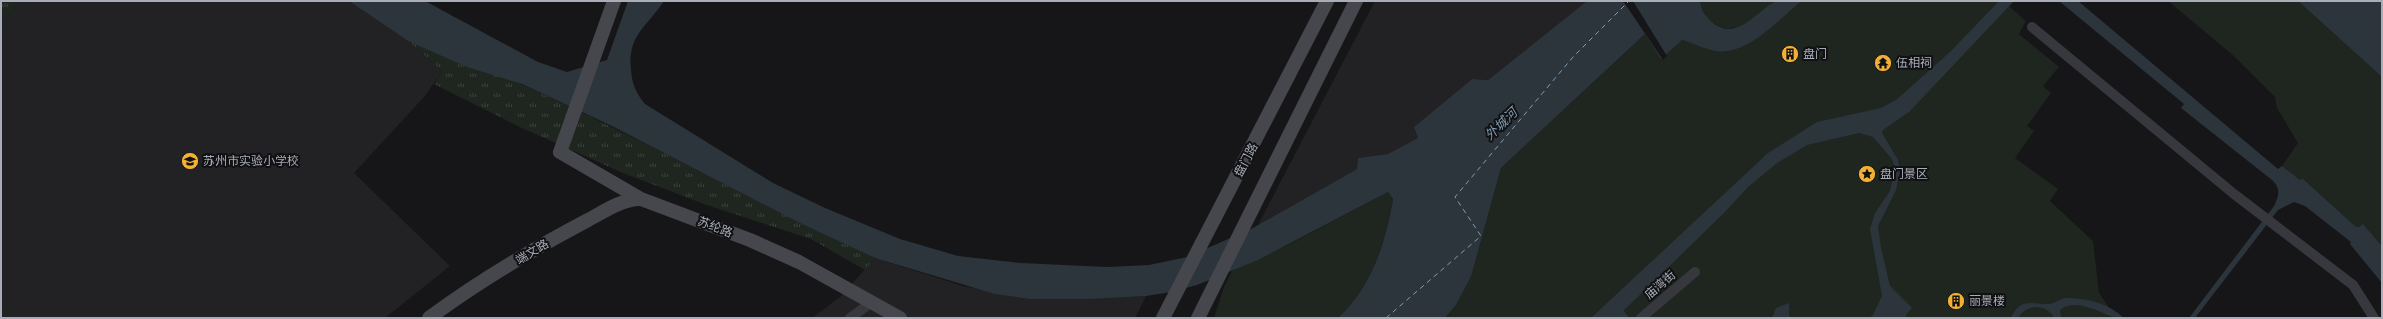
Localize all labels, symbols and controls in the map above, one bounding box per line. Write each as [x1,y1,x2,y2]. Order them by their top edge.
building icon: 盘门 [1780,44,1800,64]
place label: 盘门 [1803,47,1827,61]
temple icon: 伍相祠 [1873,53,1893,73]
place label: 伍相祠 [1896,56,1932,70]
water label: 外城河 [1482,103,1522,143]
street label: 盘门路 [1231,141,1261,179]
school or university icon: 苏州市实验小学校 [180,151,200,171]
place label: 苏州市实验小学校 [203,154,299,168]
place icon: 盘门景区 [1857,164,1877,184]
place label: 盘门景区 [1880,167,1928,181]
street label: 苏纶路 [696,214,734,240]
street label: 端文路 [513,237,551,267]
street label: 庙湾街 [1642,268,1678,302]
building icon: 丽景楼 [1946,291,1966,311]
place label: 丽景楼 [1969,294,2005,308]

